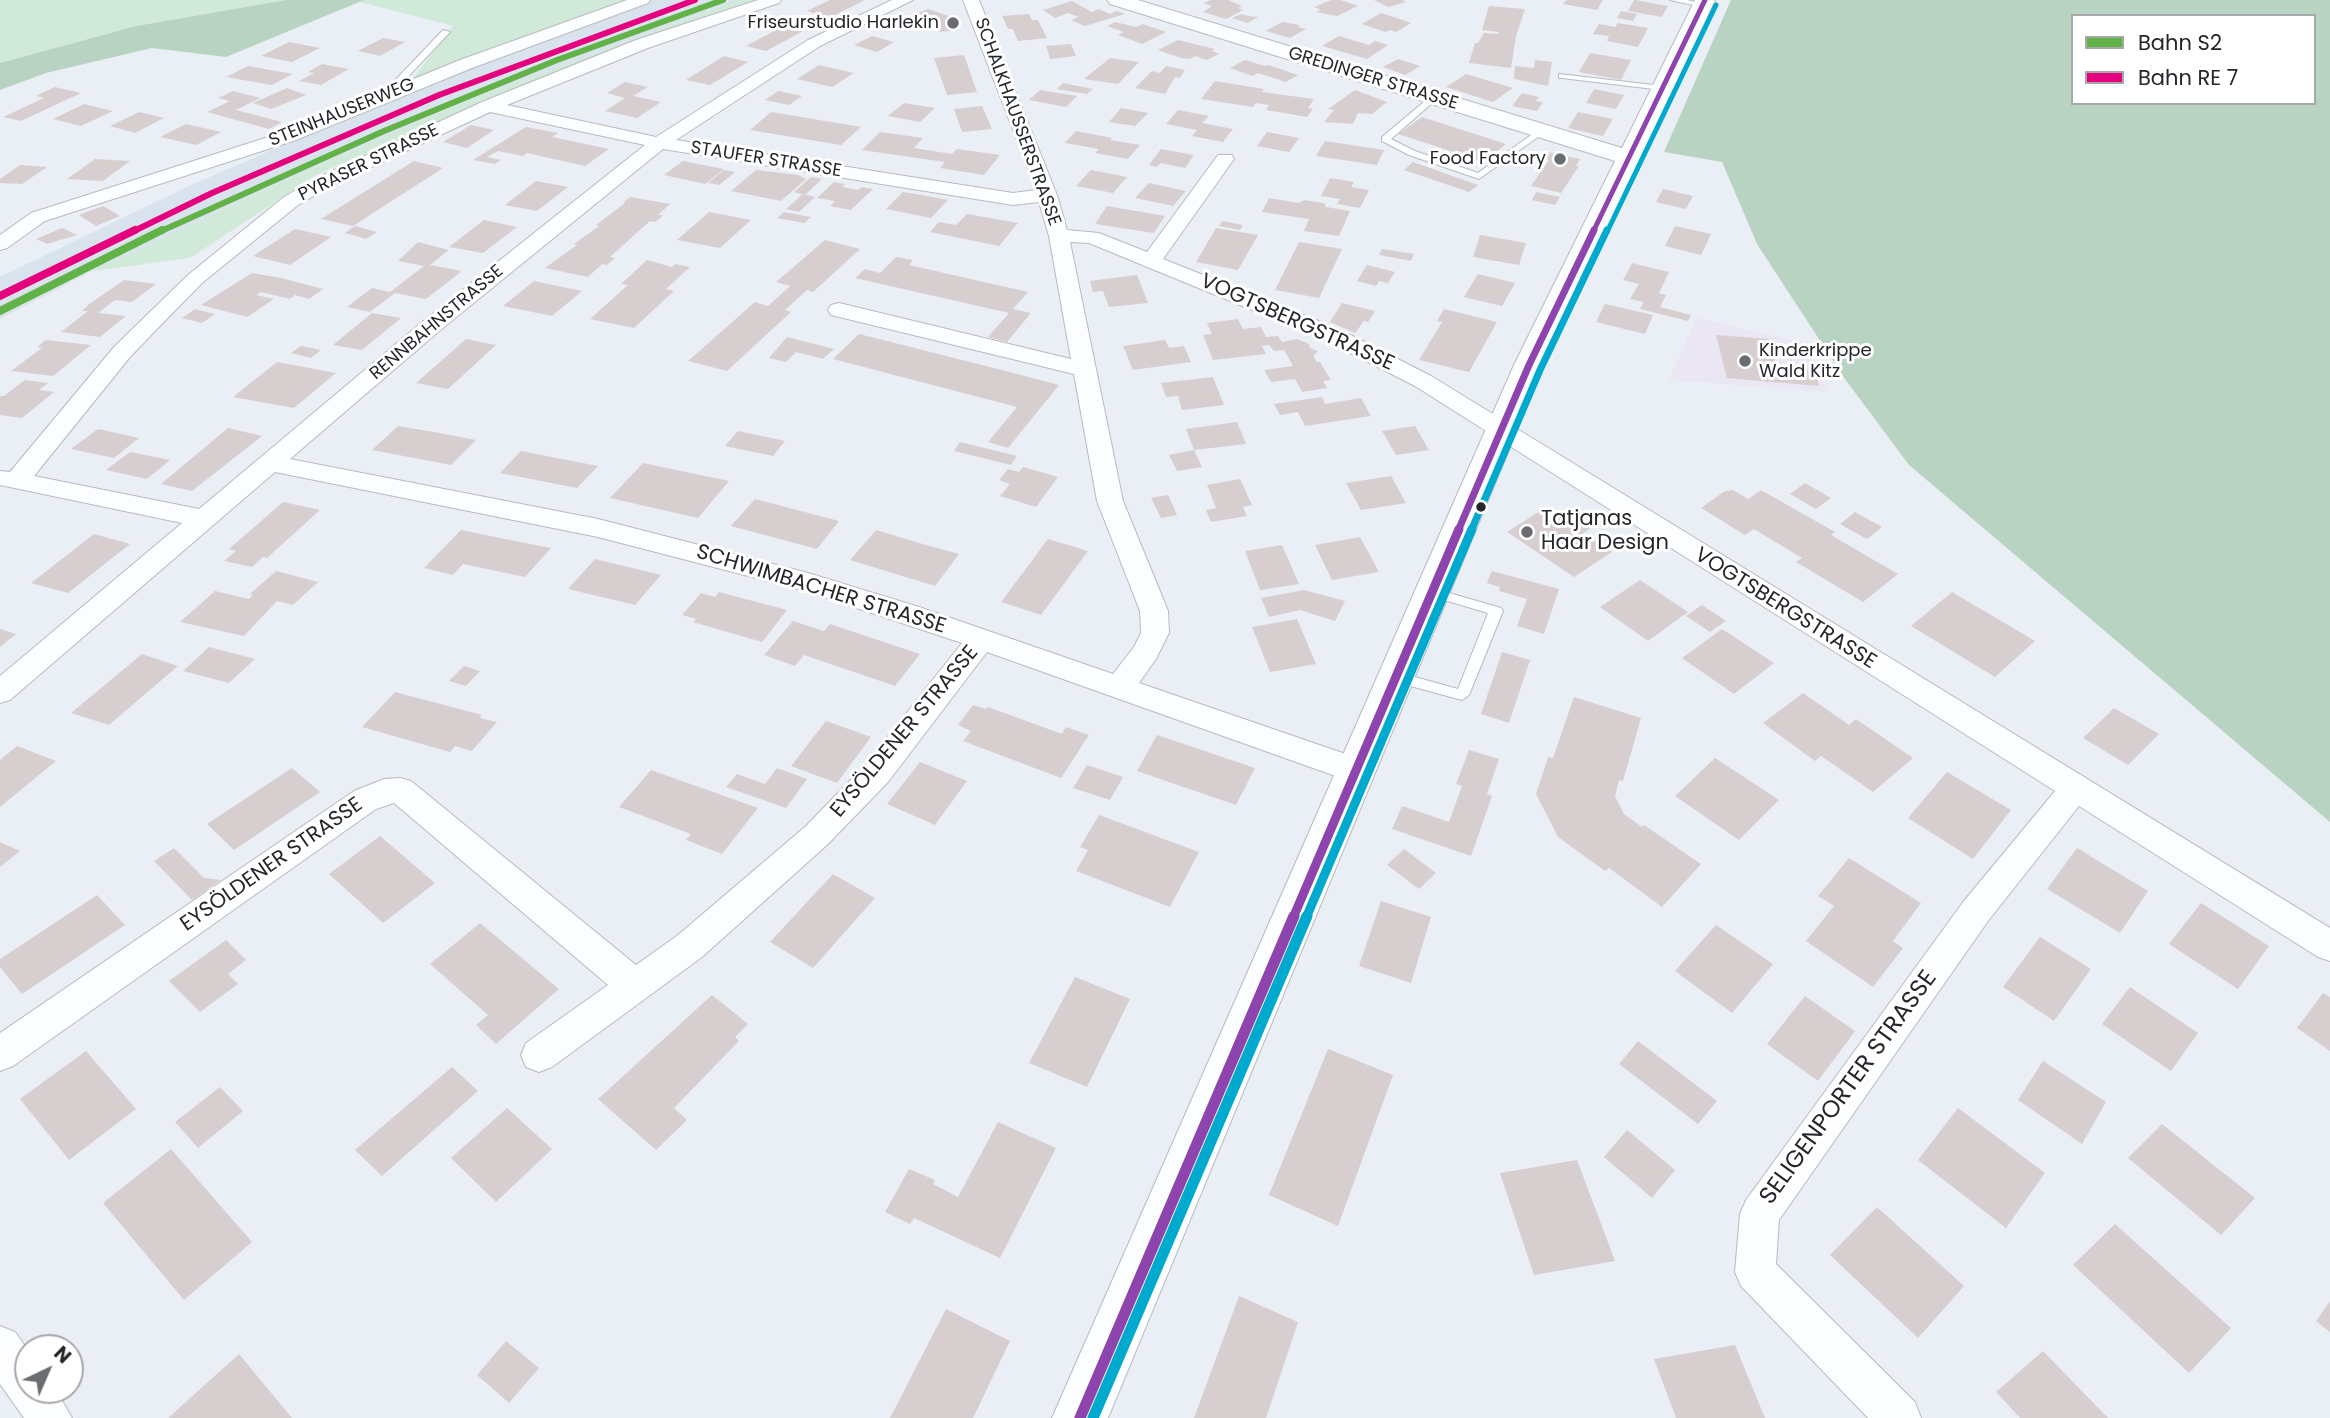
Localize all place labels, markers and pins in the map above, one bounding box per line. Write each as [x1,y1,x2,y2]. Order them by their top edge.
place label: Friseurstudio Harlekin [747,12,939,34]
marker: Friseurstudio Harlekin [945,15,961,31]
place label: Food Factory [1430,148,1546,170]
marker: Food Factory [1552,151,1568,167]
place label: Kinderkrippe Wald Kitz [1759,340,1872,382]
marker: Kinderkrippe Wald Kitz [1737,353,1753,369]
unlabelled marker [1474,500,1488,514]
place label: Tatjanas Haar Design [1541,507,1669,557]
marker: Tatjanas Haar Design [1519,524,1535,540]

